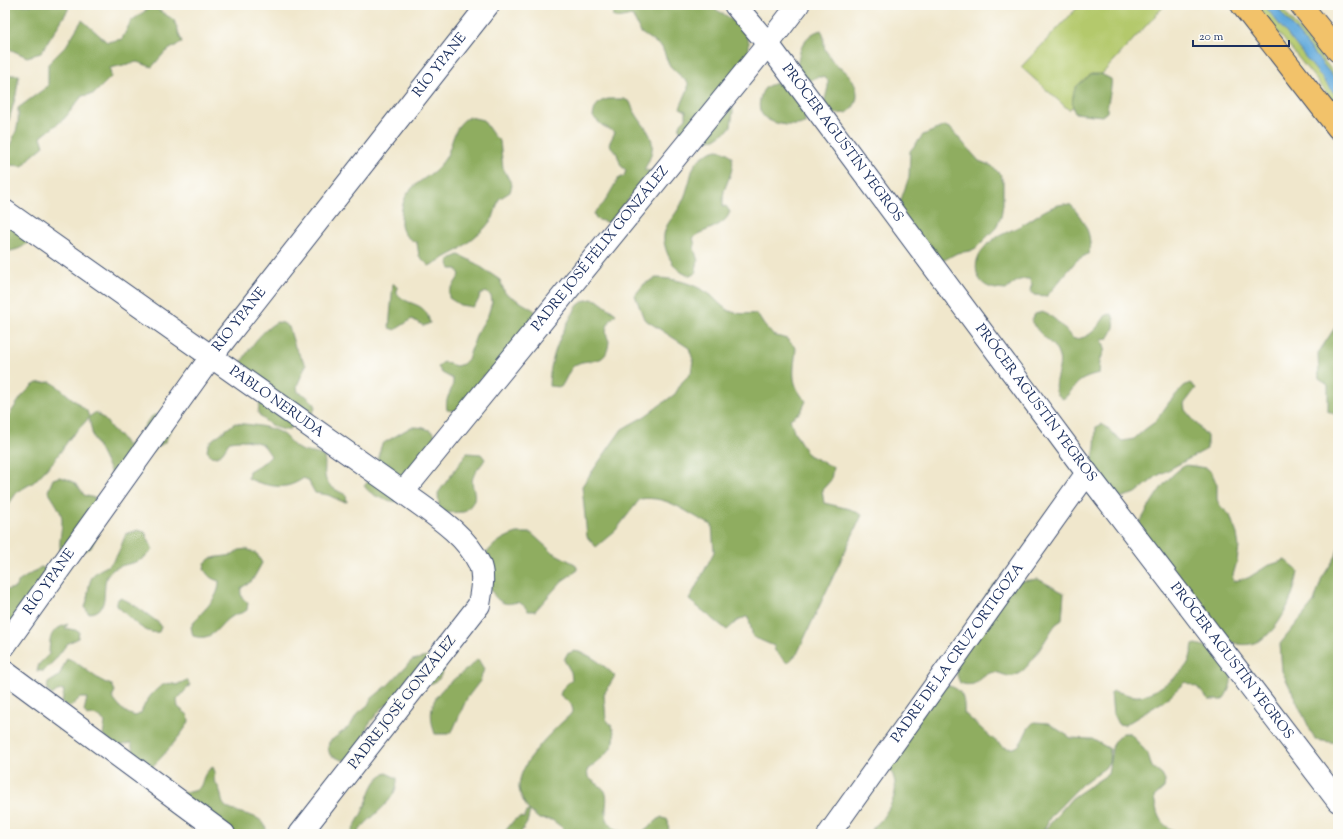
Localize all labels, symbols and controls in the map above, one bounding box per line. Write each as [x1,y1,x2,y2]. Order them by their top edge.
scale bar [1193,22,1289,48]
text: 20 m [1199,28,1224,46]
street label: RÍO YPANE [409,29,472,102]
street label: PRÓCER AGUSTÍN YEGROS [776,60,907,227]
street label: PADRE JOSÉ FÉLIX GONZÁLEZ [527,162,674,336]
street label: RÍO YPANE [208,283,272,357]
street label: PRÓCER AGUSTÍN YEGROS [970,320,1101,487]
street label: PABLO NERUDA [225,362,328,443]
street label: RÍO YPANE [19,545,81,620]
street label: PADRE DE LA CRUZ ORTIGOZA [887,559,1030,747]
street label: PRÓCER AGUSTÍN YEGROS [1165,579,1298,744]
street label: PADRE JOSÉ GONZÁLEZ [344,632,462,774]

